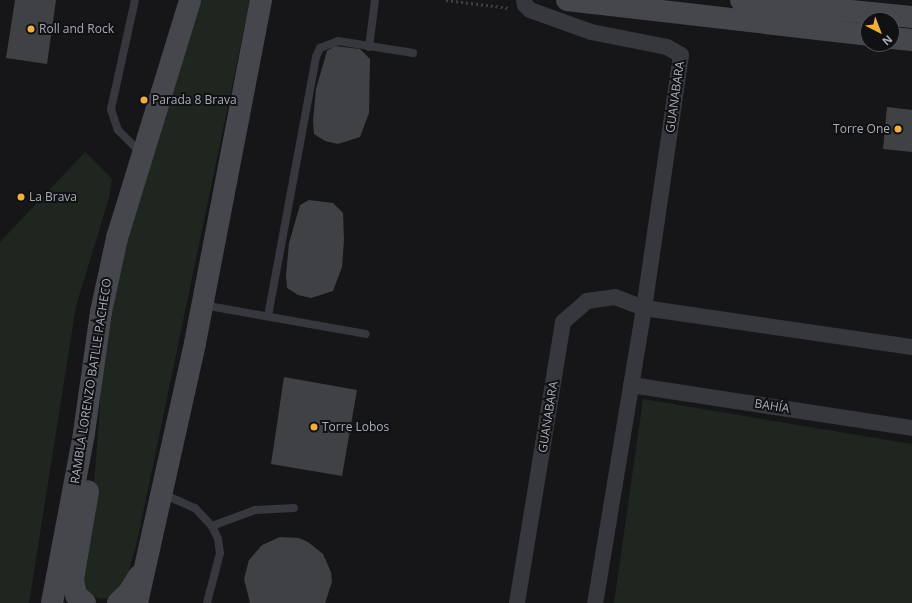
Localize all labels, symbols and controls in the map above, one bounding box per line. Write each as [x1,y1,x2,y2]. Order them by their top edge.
north arrow [860,12,900,52]
place label: Roll and Rock [39,22,114,36]
marker: Roll and Rock [26,24,36,34]
text: N [879,32,896,49]
street label: GUANABARA [663,60,687,134]
place label: Parada 8 Brava [152,93,237,107]
marker: Parada 8 Brava [139,95,149,105]
place label: Torre One [833,122,890,136]
marker: Torre One [893,124,903,134]
place label: La Brava [29,190,77,204]
marker: La Brava [16,192,26,202]
street label: RAMBLA LORENZO BATLLE PACHECO [68,277,114,485]
street label: GUANABARA [535,380,561,454]
street label: BAHÍA [754,396,790,416]
place label: Torre Lobos [322,420,389,434]
marker: Torre Lobos [309,422,319,432]

